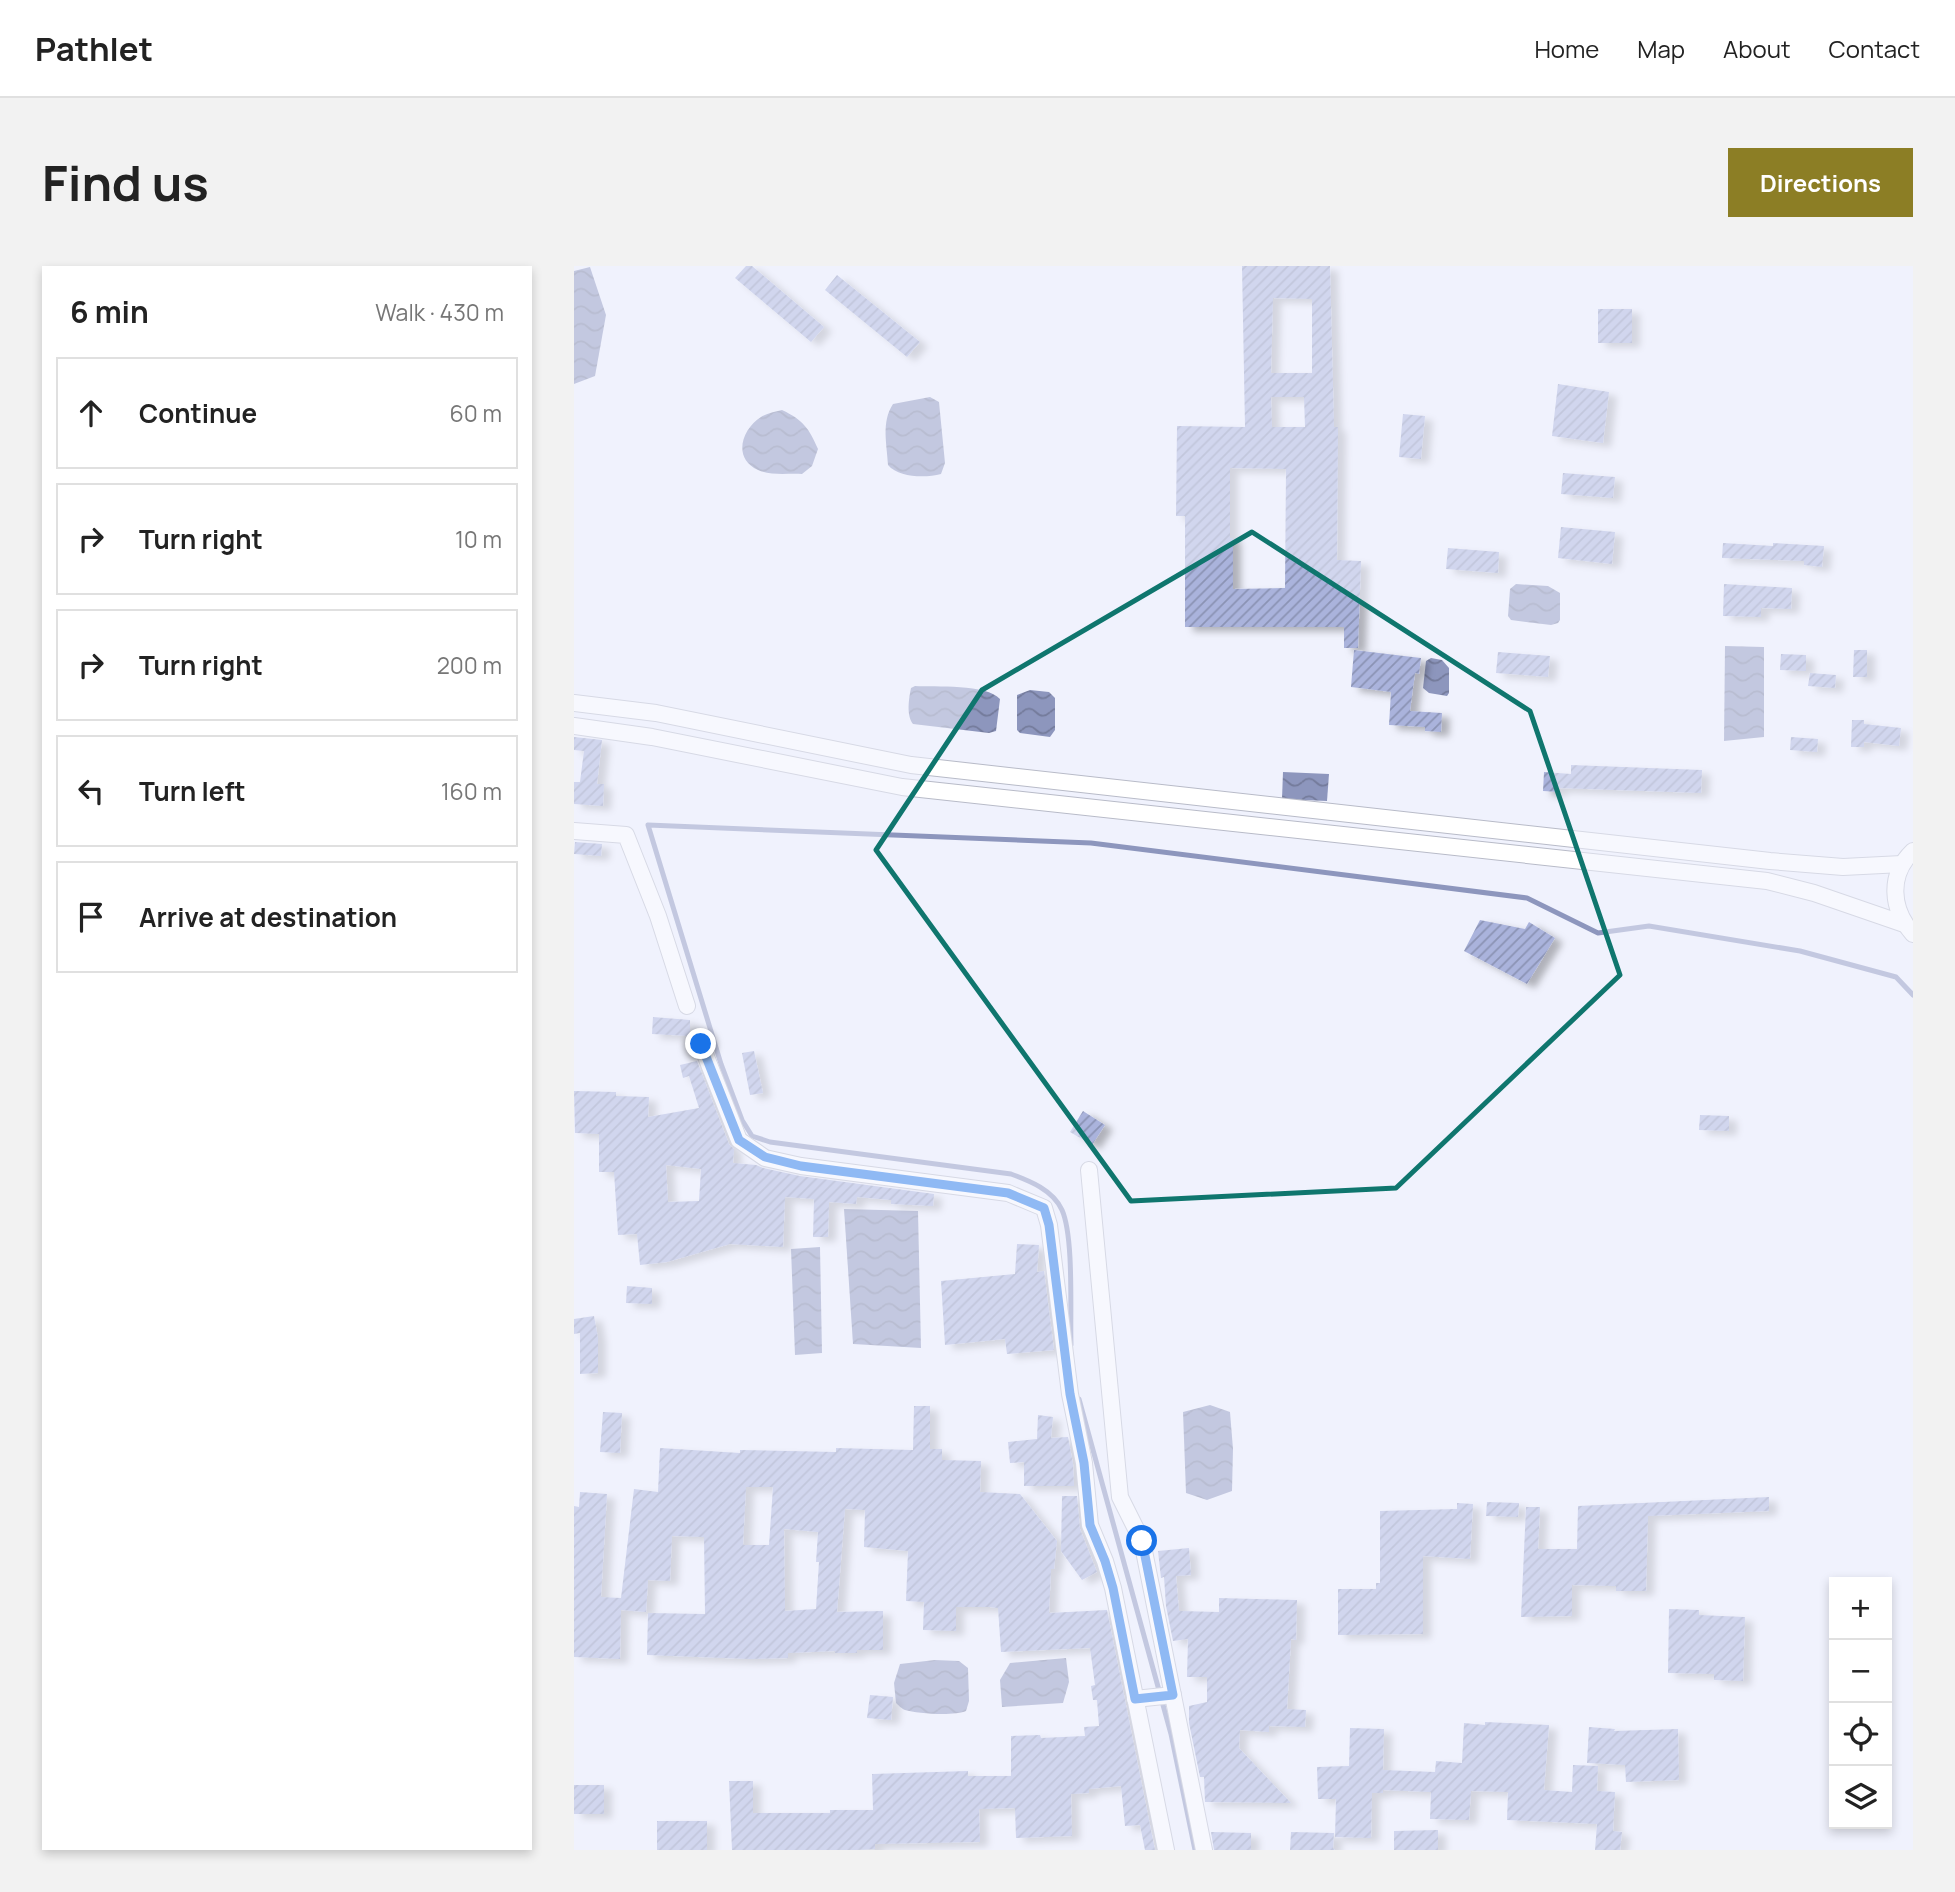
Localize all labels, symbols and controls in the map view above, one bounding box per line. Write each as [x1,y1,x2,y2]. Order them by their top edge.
text: Pathlet [35,26,153,71]
text: Home [1534,32,1599,65]
text: Map [1637,32,1685,65]
text: About [1723,32,1791,65]
text: Contact [1829,32,1920,65]
button: Directions [1728,148,1913,217]
text: Find us [42,149,209,216]
text: 6 min [70,291,149,332]
text: Walk · 430 m [375,296,504,328]
icon: ahead [72,394,110,432]
text: Continue [139,395,257,431]
text: 60 m [450,397,502,429]
icon: right [72,520,110,558]
text: Turn right [139,521,263,557]
text: 10 m [455,523,502,555]
icon: right [72,646,110,684]
text: Turn right [139,647,263,683]
text: 200 m [437,649,502,681]
icon: left [72,772,110,810]
text: Turn left [139,773,246,809]
text: 160 m [441,775,502,807]
icon: arrive [72,898,110,936]
text: Arrive at destination [139,899,397,935]
route end [685,1028,716,1059]
route start [1126,1525,1157,1556]
map controls [1829,1577,1892,1829]
button: + [1829,1577,1892,1640]
button: − [1829,1640,1892,1703]
button: locate [1829,1703,1892,1766]
button: layers [1829,1766,1892,1829]

